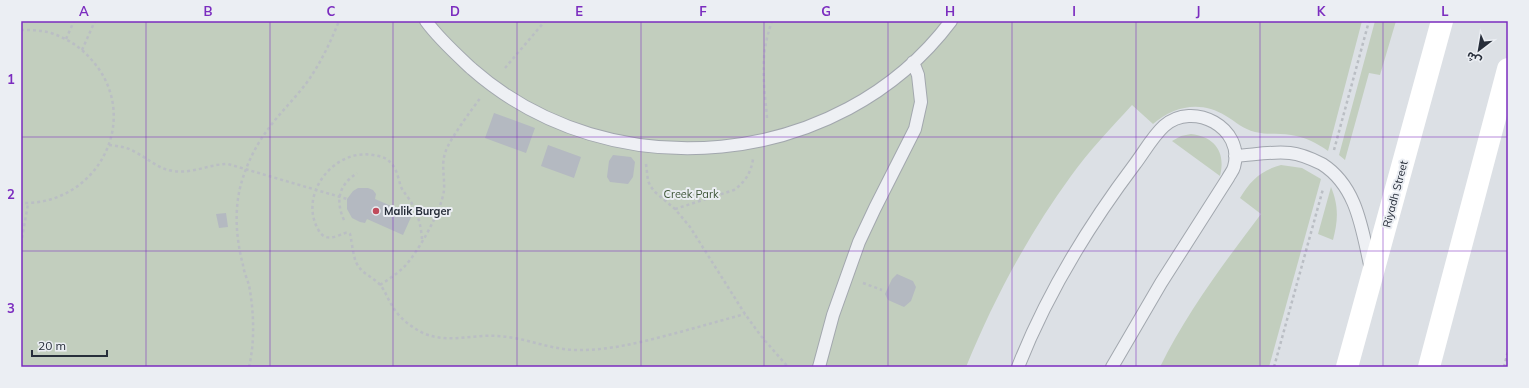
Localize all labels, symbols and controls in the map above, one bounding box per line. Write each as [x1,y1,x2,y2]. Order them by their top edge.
text: A [79,3,89,19]
text: B [204,3,213,19]
text: C [327,3,336,19]
text: D [450,3,460,19]
text: E [575,3,583,19]
text: F [699,3,707,19]
text: G [821,3,831,19]
text: H [945,3,955,19]
text: I [1072,3,1076,19]
text: J [1196,3,1200,19]
text: K [1317,3,1327,19]
text: L [1441,3,1449,19]
north arrow [1459,30,1499,70]
text: ش [1464,49,1484,68]
text: 1 [7,71,15,87]
street label: Riyadh Street [1379,159,1411,229]
text: 2 [7,186,15,202]
park label: Creek Park [663,187,719,201]
place label: Malik Burger [384,204,451,218]
marker: Malik Burger [371,206,381,216]
text: 3 [7,300,15,316]
scale bar [32,332,107,358]
text: 20 m [38,338,66,353]

